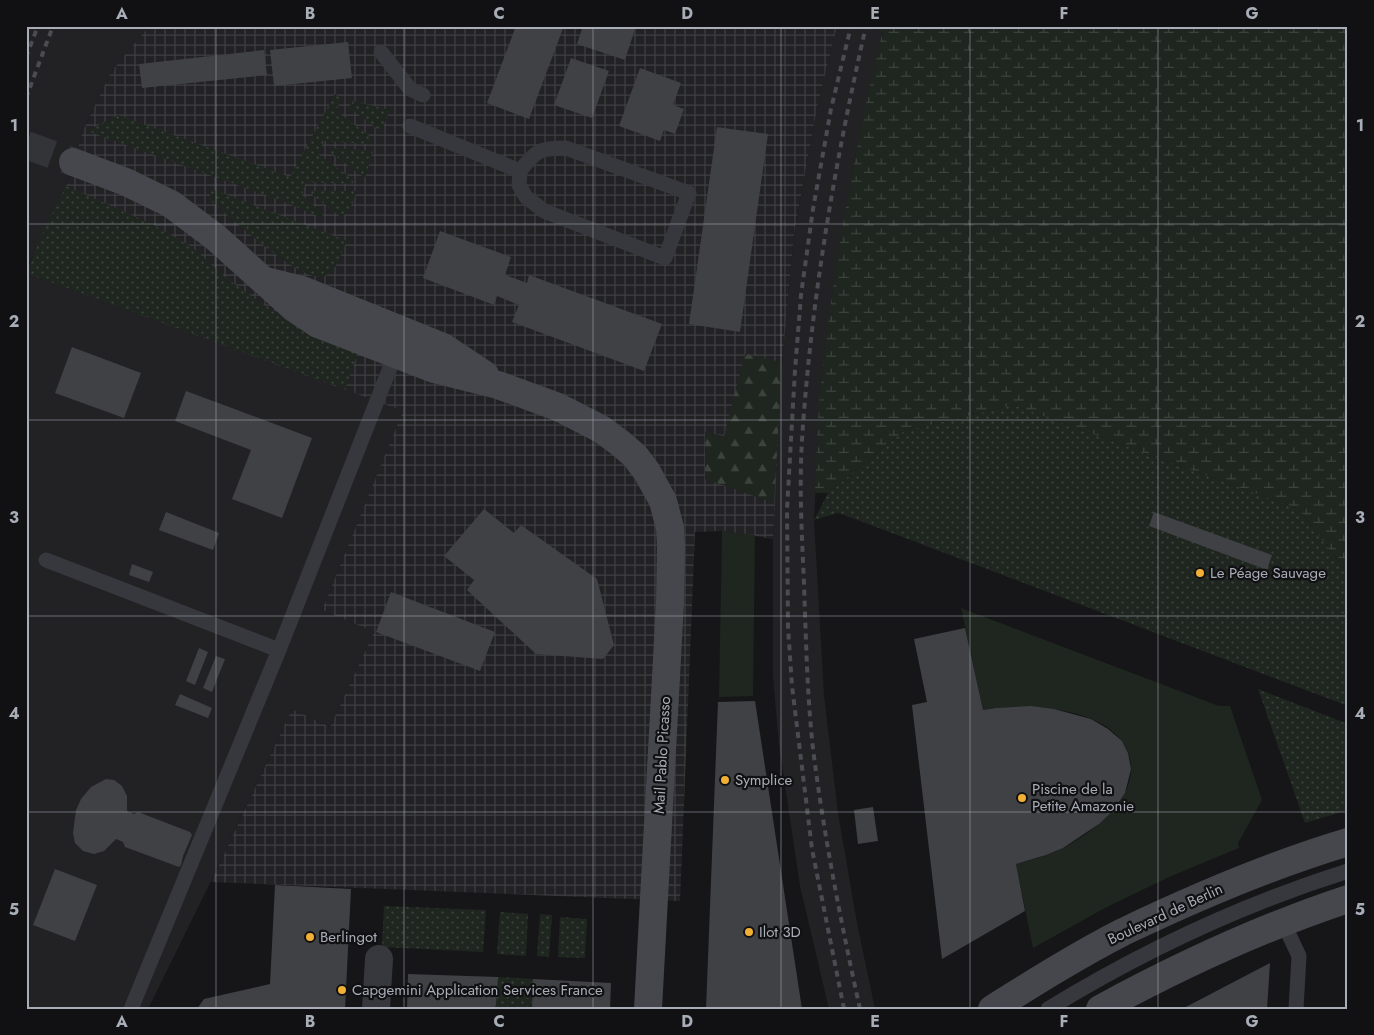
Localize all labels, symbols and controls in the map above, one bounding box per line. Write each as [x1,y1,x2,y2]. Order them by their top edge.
text: A [115,2,128,25]
text: B [305,2,315,25]
text: C [493,2,505,25]
text: D [681,2,693,25]
text: E [870,2,880,25]
text: F [1060,2,1068,25]
text: G [1245,2,1259,25]
text: 1 [10,114,18,137]
text: 1 [1356,114,1364,137]
text: 2 [9,310,19,333]
text: 2 [1355,310,1365,333]
text: 3 [9,506,19,529]
text: 3 [1355,506,1365,529]
place label: Le Péage Sauvage [1210,562,1326,584]
marker: Le Péage Sauvage [1194,567,1206,579]
street label: Mail Pablo Picasso [648,696,676,814]
text: 4 [8,702,20,725]
text: 4 [1354,702,1366,725]
place label: Symplice [735,769,793,791]
marker: Symplice [719,774,731,786]
place label: Piscine de la Petite Amazonie [1032,778,1134,817]
marker: Piscine de la Petite Amazonie [1016,792,1028,804]
street label: Boulevard de Berlin [1104,878,1226,950]
text: 5 [9,898,19,921]
text: 5 [1355,898,1365,921]
place label: Ilot 3D [759,921,801,943]
place label: Berlingot [320,926,377,948]
marker: Ilot 3D [743,926,755,938]
marker: Berlingot [304,931,316,943]
place label: Capgemini Application Services France [352,979,603,1001]
marker: Capgemini Application Services France [336,984,348,996]
text: A [115,1010,128,1033]
text: B [305,1010,315,1033]
text: C [493,1010,505,1033]
text: D [681,1010,693,1033]
text: E [870,1010,880,1033]
text: F [1060,1010,1068,1033]
text: G [1245,1010,1259,1033]

